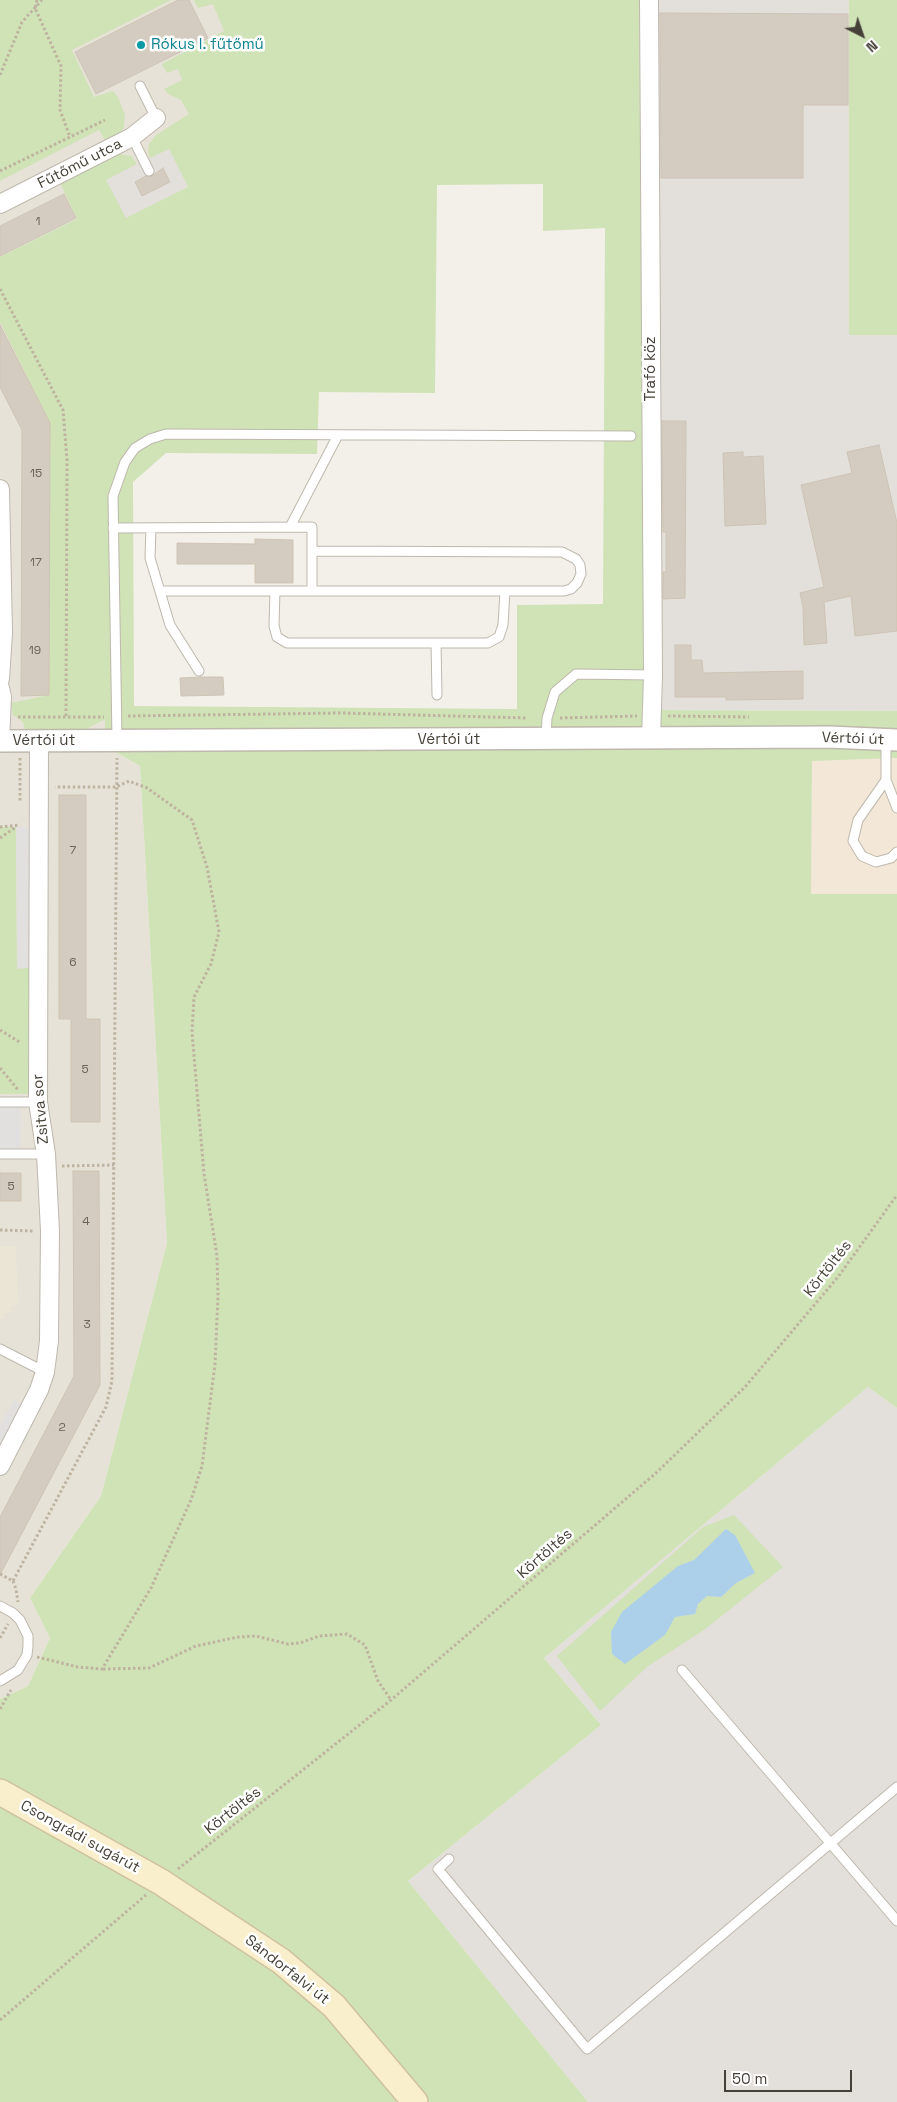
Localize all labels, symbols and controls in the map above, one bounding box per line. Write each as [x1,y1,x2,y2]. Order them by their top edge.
north arrow [837,10,887,60]
place label: Rókus I. fűtőmű [151,36,264,54]
text: N [862,36,881,56]
marker: Rókus I. fűtőmű [135,39,147,51]
street label: Fűtőmű utca [35,135,125,193]
house number: 1 [35,215,41,229]
street label: Trafó köz [642,336,660,402]
house number: 15 [30,467,42,481]
house number: 17 [30,556,42,570]
house number: 19 [29,644,41,658]
street label: Vértói út [821,729,885,749]
street label: Vértói út [418,731,480,749]
street label: Vértói út [13,732,75,750]
house number: 7 [70,844,76,858]
house number: 6 [69,956,77,970]
house number: 5 [81,1063,89,1077]
street label: Zsitva sor [29,1073,53,1145]
house number: 5 [7,1180,15,1194]
house number: 4 [82,1215,90,1229]
street label: Körtöltés [800,1237,856,1301]
house number: 3 [83,1318,91,1332]
house number: 2 [58,1421,66,1435]
street label: Körtöltés [514,1525,576,1583]
street label: Körtöltés [201,1783,265,1839]
street label: Csongrádi sugárút [17,1797,143,1877]
street label: Sándorfalvi út [241,1931,333,2009]
scale bar [727,2060,854,2092]
text: 50 m [732,2069,767,2088]

